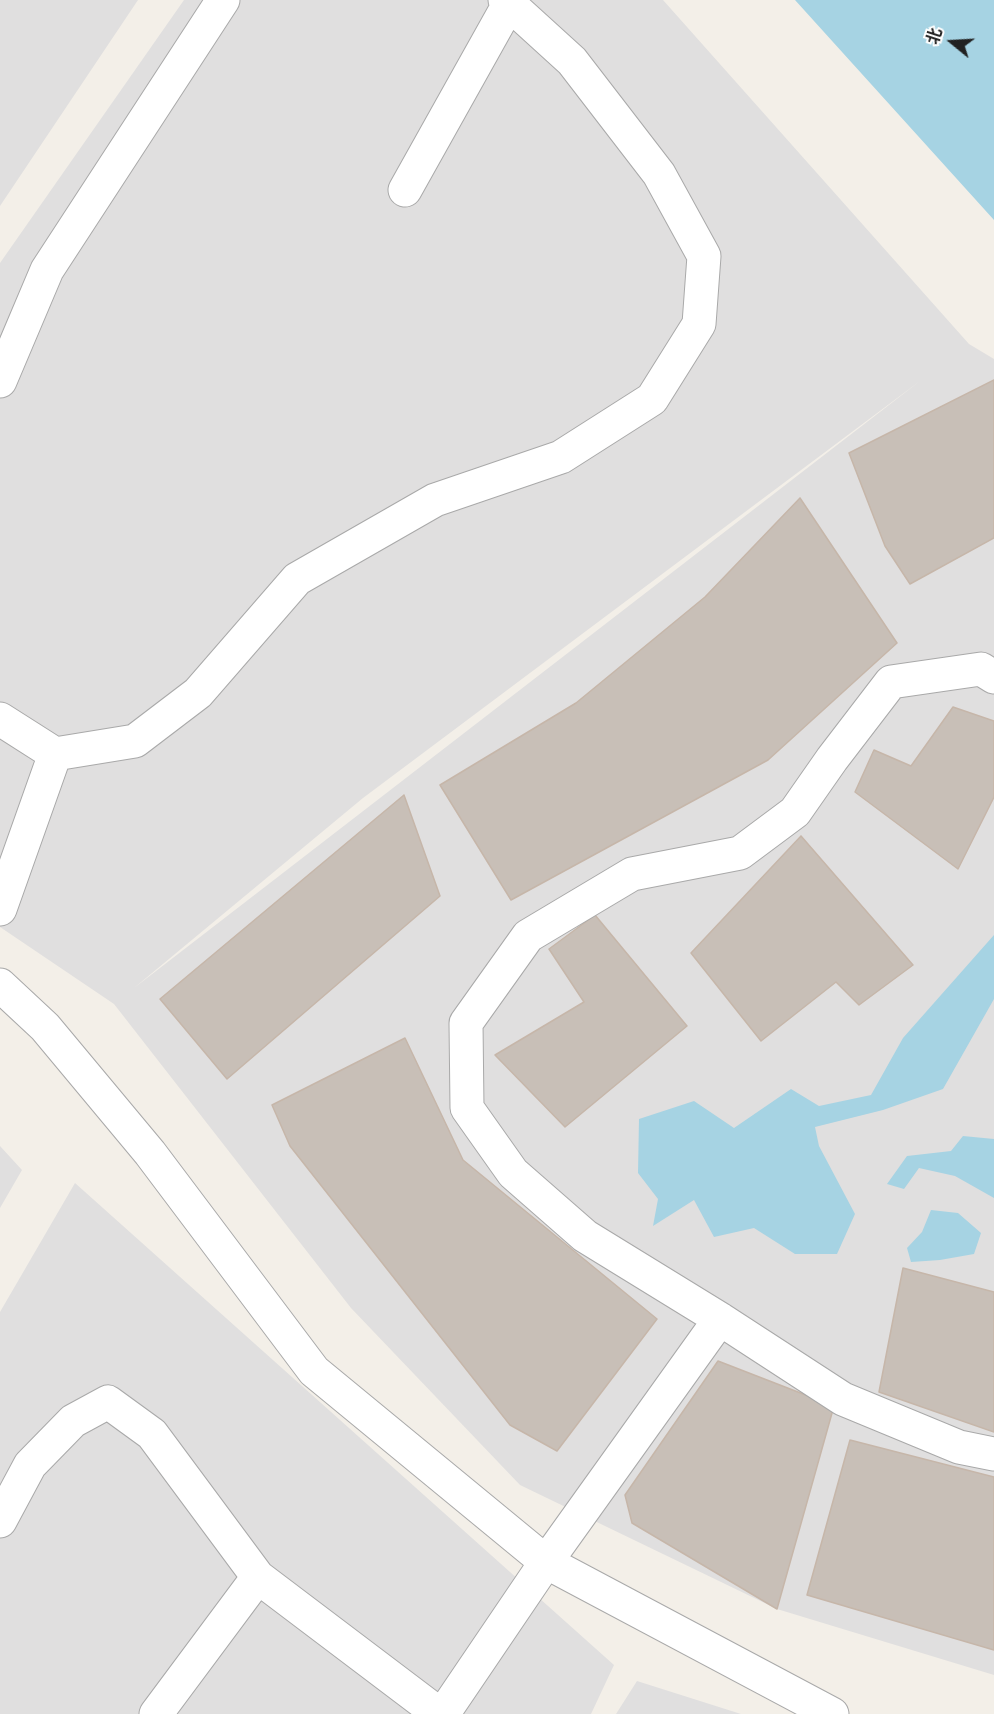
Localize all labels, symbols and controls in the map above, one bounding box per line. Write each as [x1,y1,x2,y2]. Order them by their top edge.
north arrow [922,12,982,72]
text: 北 [925,26,945,47]

